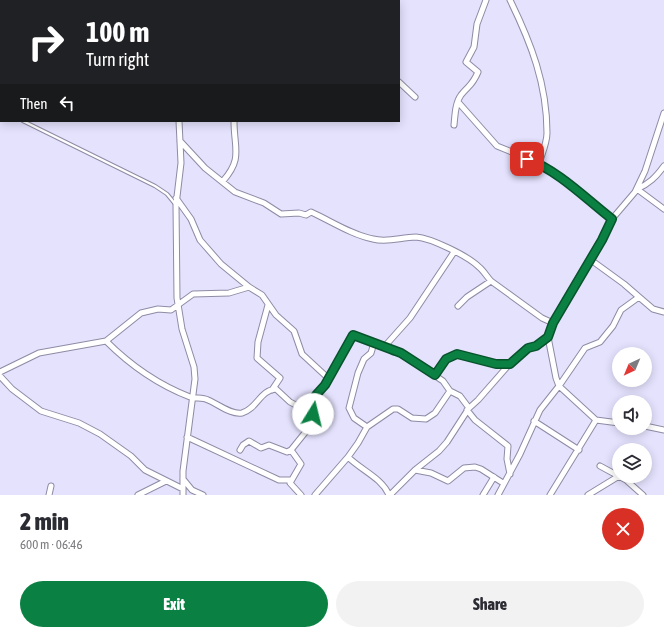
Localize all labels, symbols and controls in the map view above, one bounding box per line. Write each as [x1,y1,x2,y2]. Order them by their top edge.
icon: right [20,16,72,68]
text: 100 m [86,16,149,48]
text: Turn right [86,49,149,70]
icon: left [56,92,78,114]
text: Then [20,95,48,112]
pin [510,142,544,176]
icon: arrive [516,148,538,170]
north arrow [612,347,652,387]
map controls [612,347,652,483]
position arrow [292,393,334,435]
button: sound [612,395,652,435]
button: layers [612,443,652,483]
text: 2 min [20,508,69,535]
button: close [602,508,644,550]
text: 600 m · 06:46 [20,537,83,552]
button: Exit [20,581,328,627]
button: Share [336,581,644,627]

